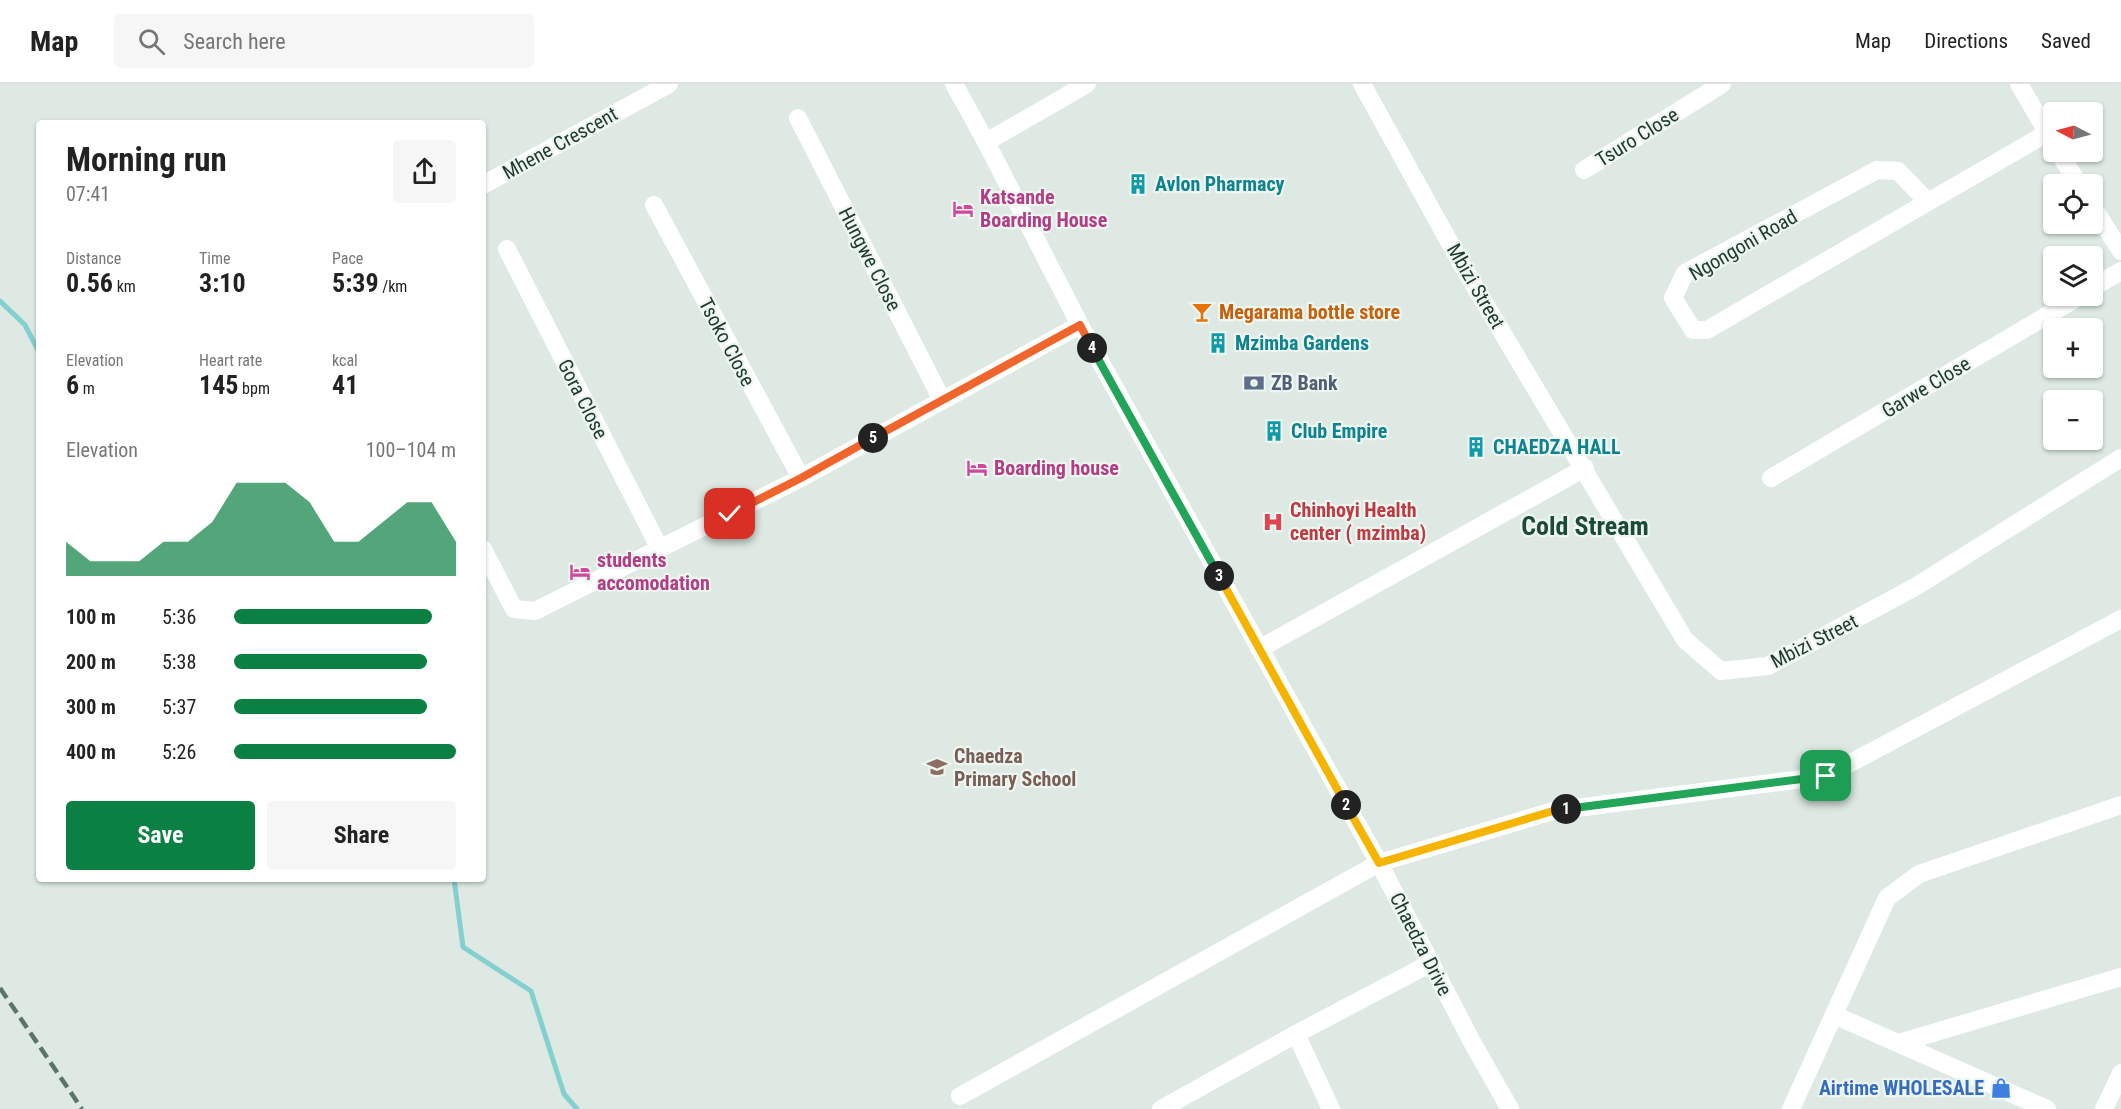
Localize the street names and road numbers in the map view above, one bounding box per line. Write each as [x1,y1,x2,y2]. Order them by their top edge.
street label: Mhene Crescent [498,101,622,184]
street label: Tsuro Close [1591,102,1683,172]
street label: Hungwe Close [834,203,906,315]
street label: Ngongoni Road [1685,204,1801,286]
street label: Mbizi Street [1442,239,1510,333]
street label: Tsoko Close [694,294,760,390]
street label: Garwe Close [1877,351,1975,423]
street label: Gora Close [553,355,613,443]
street label: Mbizi Street [1767,609,1862,673]
street label: Chaedza Drive [1385,888,1457,1000]

